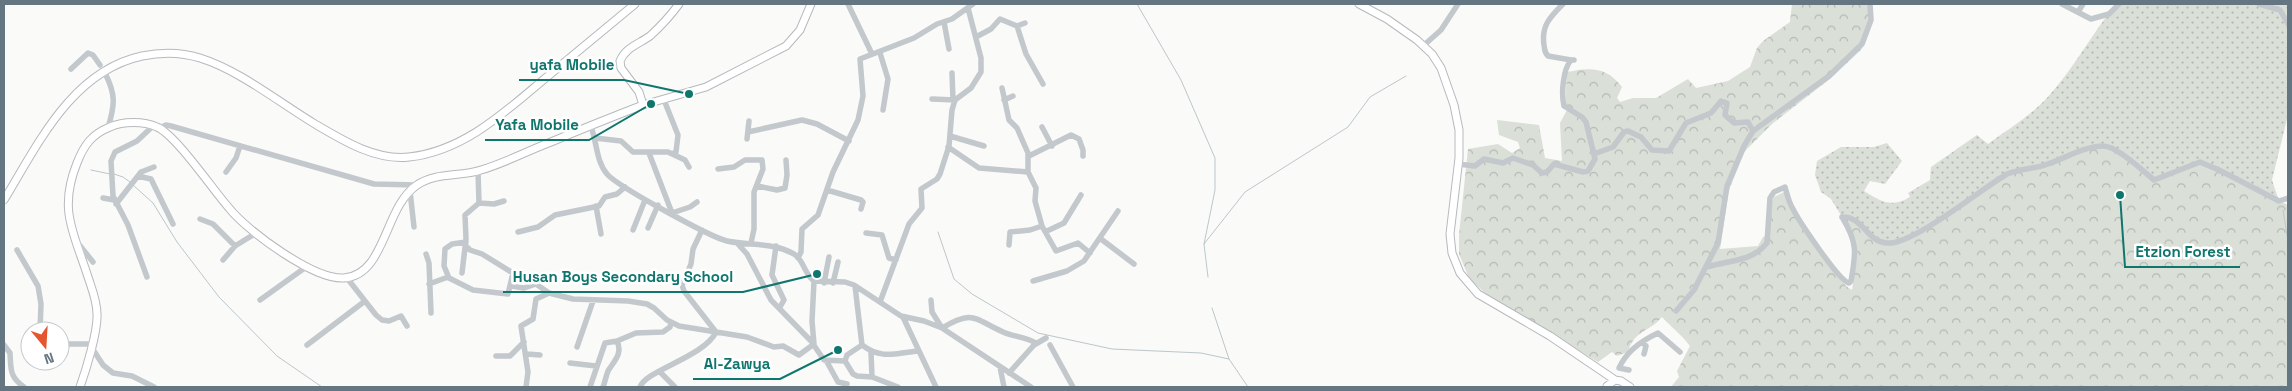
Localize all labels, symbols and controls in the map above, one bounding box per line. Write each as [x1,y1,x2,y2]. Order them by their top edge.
callout: yafa Mobile [519,50,624,80]
text: yafa Mobile [530,55,615,74]
callout: Yafa Mobile [485,110,589,140]
text: Yafa Mobile [495,115,579,134]
callout: Etzion Forest [2125,237,2240,267]
text: Etzion Forest [2135,242,2231,261]
callout: Husan Boys Secondary School [503,262,743,292]
text: Husan Boys Secondary School [513,267,733,286]
north arrow [20,321,70,371]
text: N [42,348,56,368]
callout: Al-Zawya [693,349,780,379]
text: Al-Zawya [704,354,771,373]

